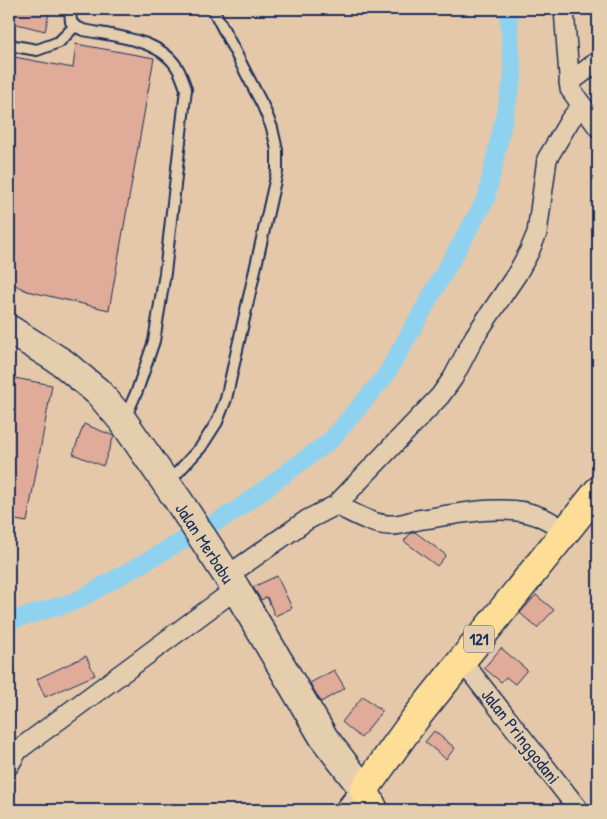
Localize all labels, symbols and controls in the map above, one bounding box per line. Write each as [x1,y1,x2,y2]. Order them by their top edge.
street label: Jalan Merbabu [170,498,240,588]
road number: 121 [464,626,494,652]
street label: Jalan Pringgodani [476,683,566,789]

